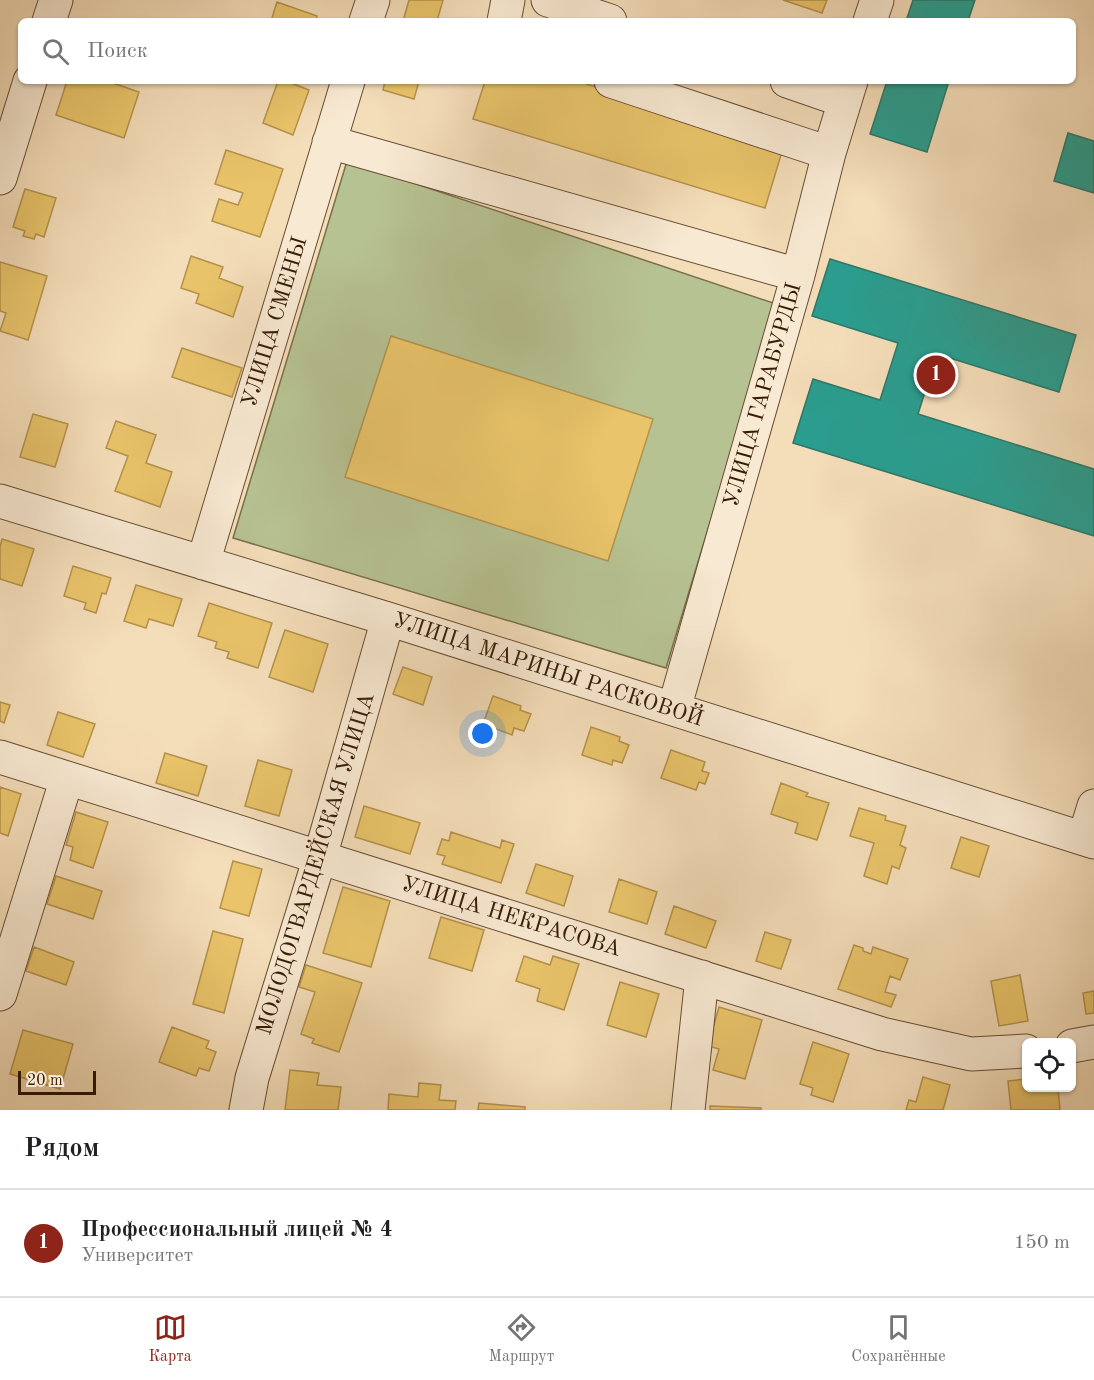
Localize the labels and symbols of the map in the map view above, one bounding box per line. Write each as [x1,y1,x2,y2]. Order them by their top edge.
street label: УЛИЦА СМЕНЫ [239,234,311,410]
street label: УЛИЦА ГАРАБУРДЫ [720,280,806,510]
pin: 1 [916,352,956,398]
street label: УЛИЦА МАРИНЫ РАСКОВОЙ [390,606,707,731]
street label: МОЛОДОГВАРДЕЙСКАЯ УЛИЦА [250,689,379,1038]
your location [468,719,497,748]
street label: УЛИЦА НЕКРАСОВА [398,873,624,961]
scale bar [18,1068,96,1096]

